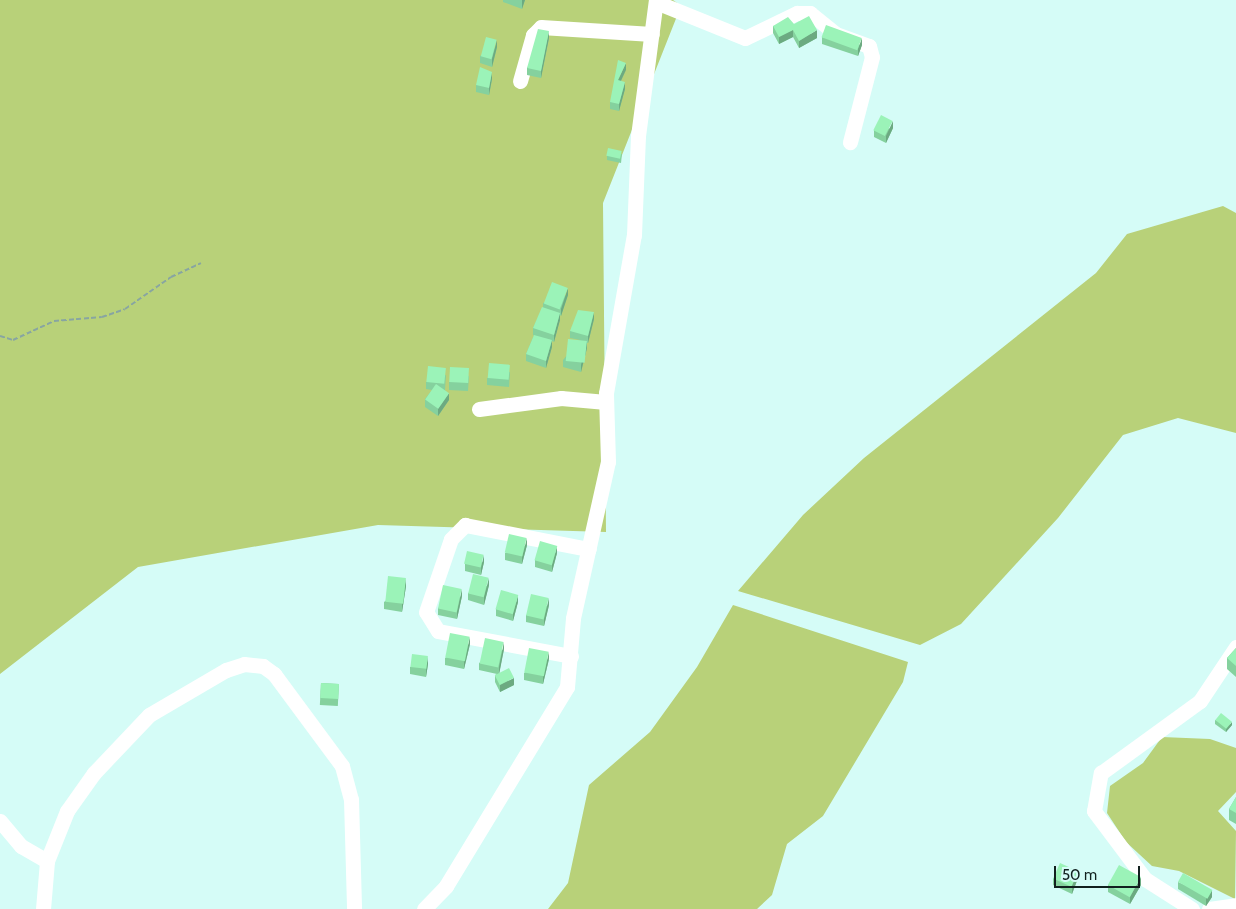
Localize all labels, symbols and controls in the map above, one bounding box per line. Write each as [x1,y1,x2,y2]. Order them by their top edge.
scale bar [1056,856,1142,888]
text: 50 m [1062,866,1097,884]

